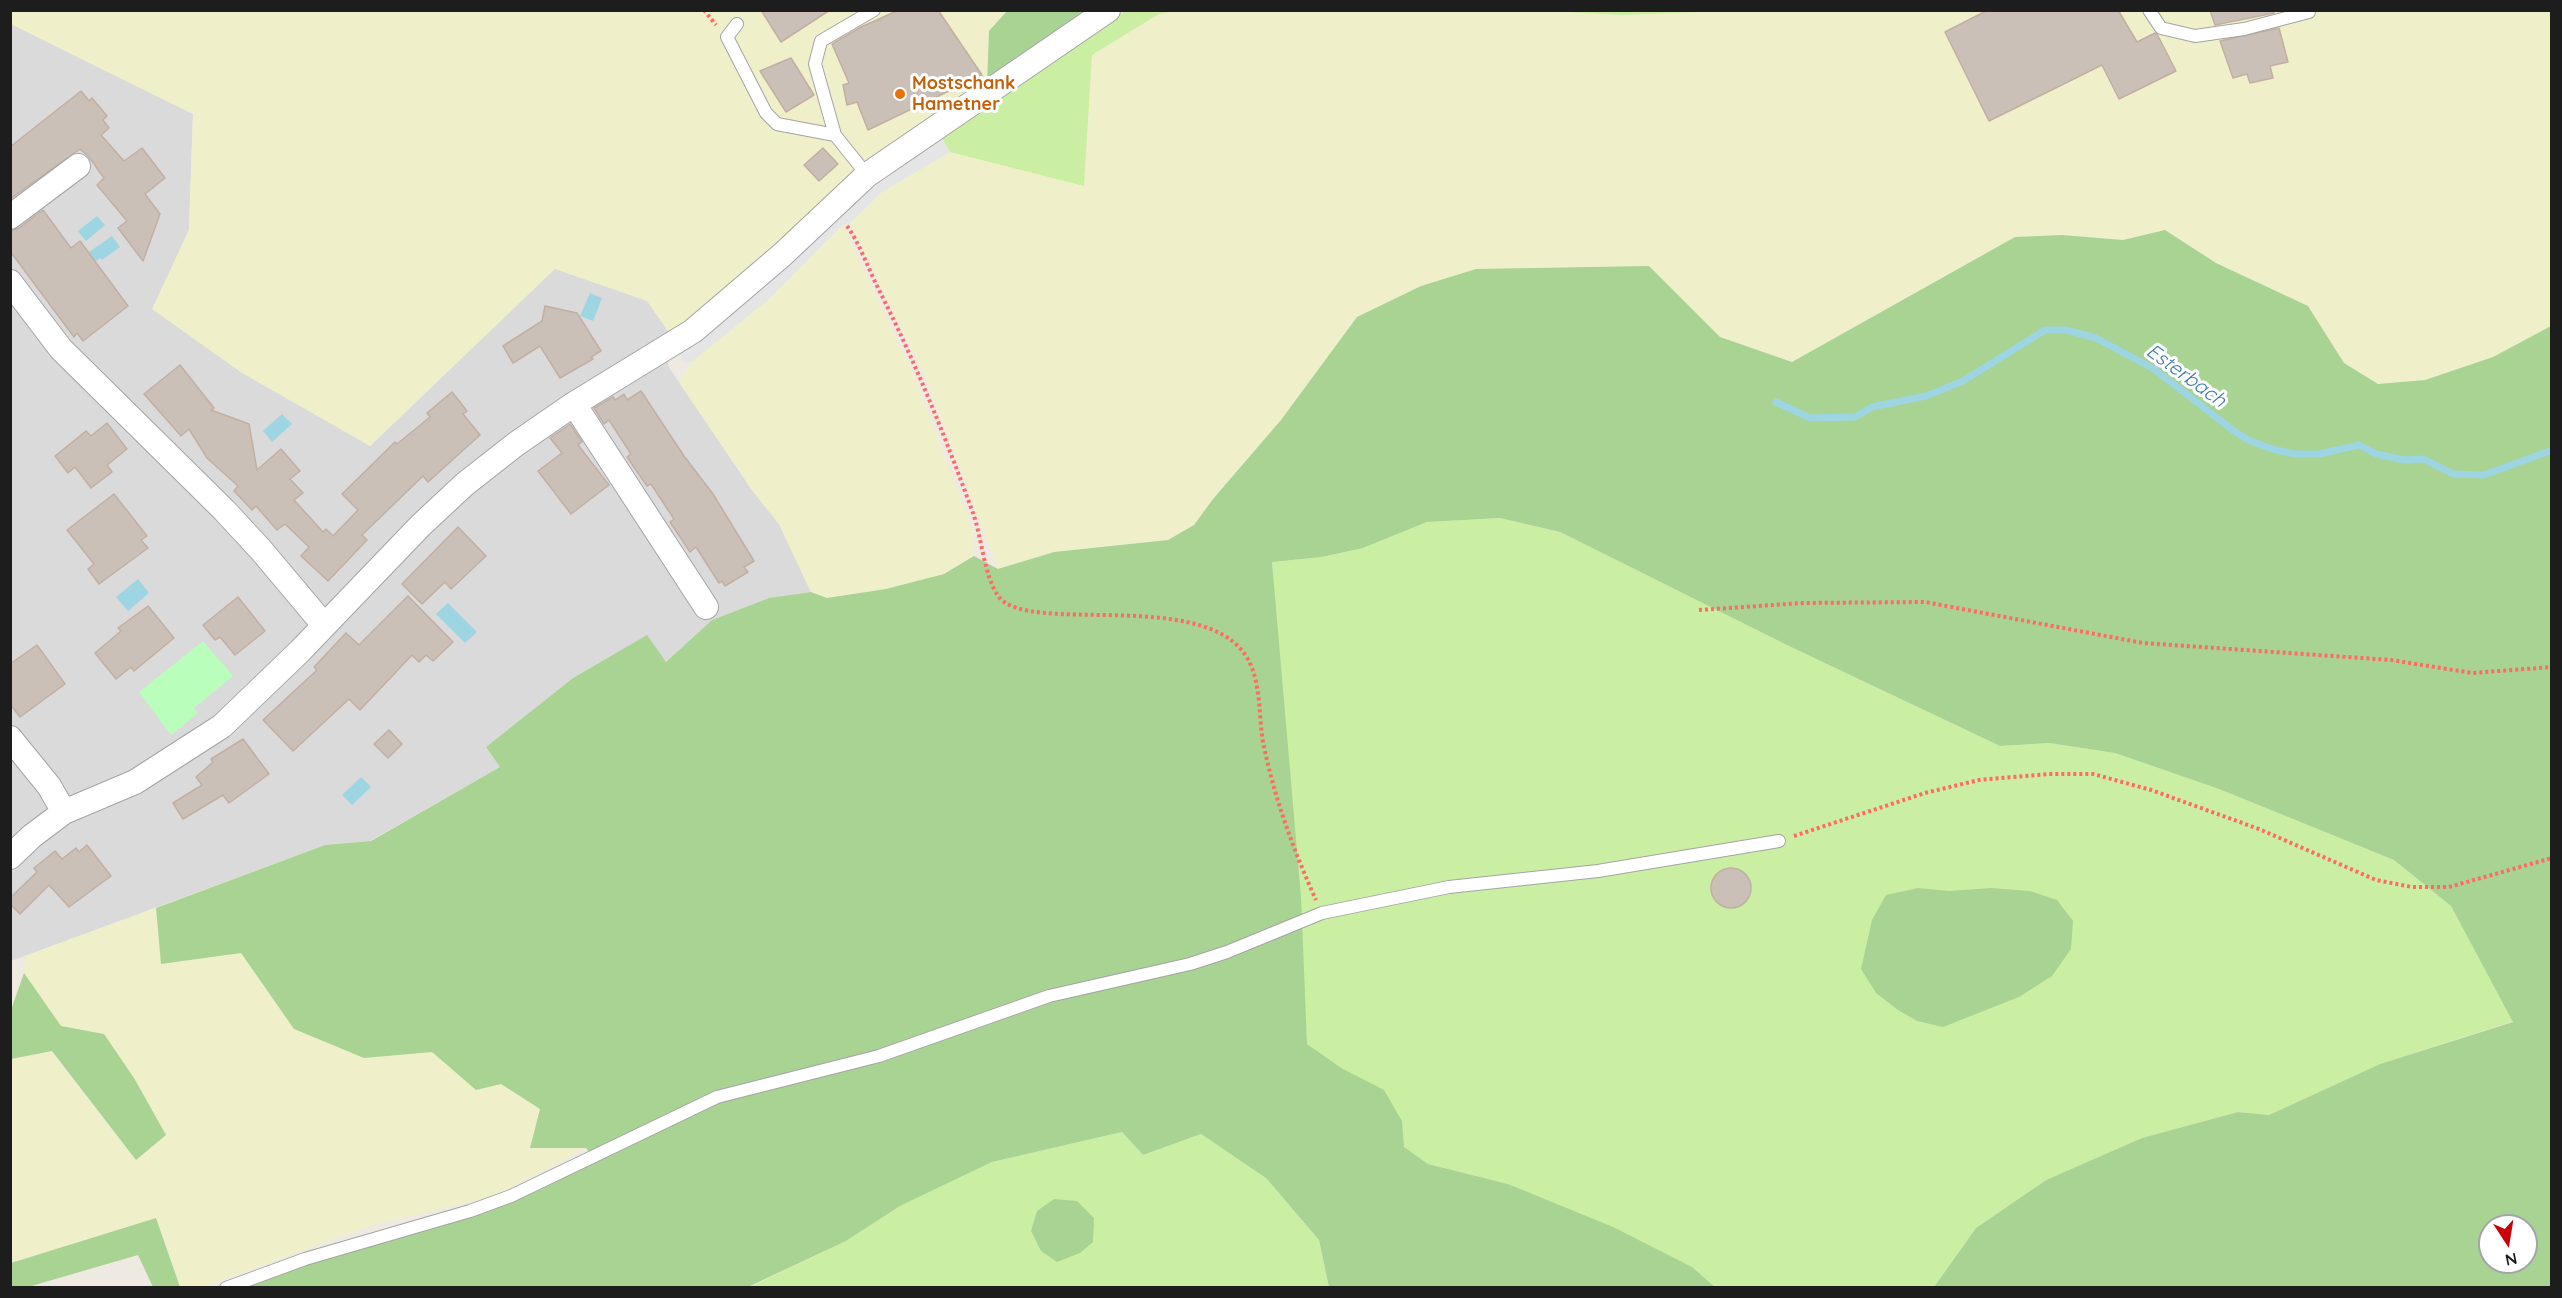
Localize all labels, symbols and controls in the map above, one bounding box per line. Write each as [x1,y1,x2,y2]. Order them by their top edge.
place label: Mostschank Hametner [912,73,1015,116]
marker: Mostschank Hametner [893,87,907,101]
water label: Esterbach [2142,339,2230,413]
north arrow [2478,1214,2538,1274]
text: N [2504,1249,2519,1271]

